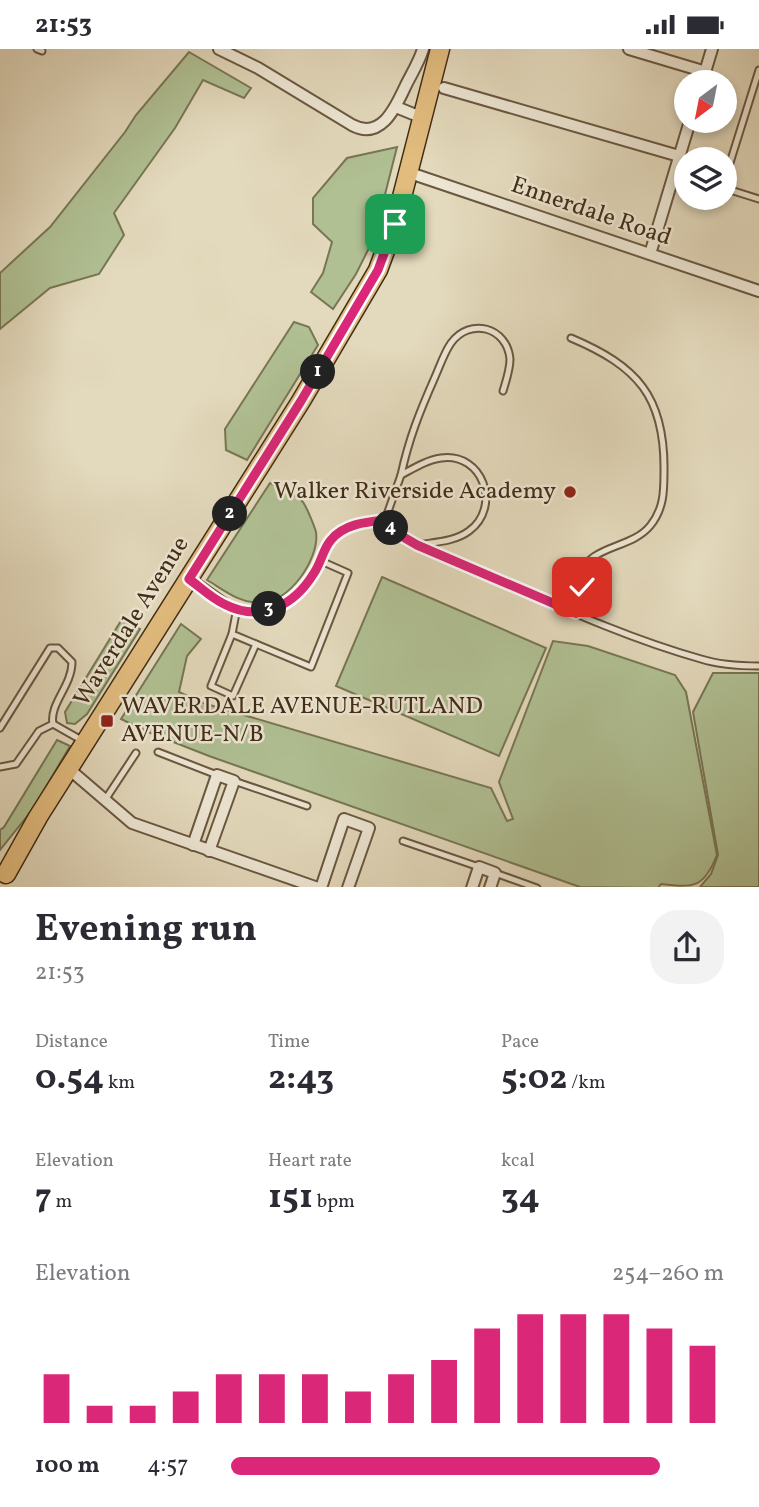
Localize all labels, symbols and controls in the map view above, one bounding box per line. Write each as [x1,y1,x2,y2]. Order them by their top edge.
text: 21:53 [35,7,92,43]
north arrow [674,70,737,133]
map controls [674,70,737,210]
button: layers [674,147,737,210]
street label: Ennerdale Road [506,169,676,255]
pin [365,194,425,254]
icon: arrive [376,205,414,243]
pin: 1 [300,355,336,389]
text: 1 [314,358,321,384]
place label: Walker Riverside Academy [274,475,556,509]
marker: Walker Riverside Academy [562,484,578,500]
pin: 2 [212,497,247,531]
text: 2 [225,500,234,526]
pin: 4 [374,511,408,545]
text: 4 [385,514,396,540]
street label: Waverdale Avenue [66,530,198,714]
pin [552,557,612,617]
icon: check [563,568,601,606]
pin: 3 [252,591,286,627]
text: 3 [264,595,273,621]
place label: WAVERDALE AVENUE-RUTLAND AVENUE-N/B [121,690,483,752]
marker: WAVERDALE AVENUE-RUTLAND AVENUE-N/B [99,713,115,729]
text: Evening run [35,904,257,957]
button: share [650,910,724,984]
text: 21:53 [35,957,85,989]
text: Distance [35,1029,108,1055]
text: Time [268,1029,310,1055]
text: Pace [501,1029,539,1055]
text: 0.54 [35,1055,104,1103]
text: 2:43 [268,1055,334,1103]
text: 5:02 [501,1055,568,1103]
text: km [104,1070,135,1096]
text: /km [568,1070,605,1096]
text: Elevation [35,1148,114,1174]
text: Heart rate [268,1148,352,1174]
text: kcal [501,1148,535,1174]
text: 7 [35,1174,52,1222]
text: 151 [268,1174,313,1222]
text: 34 [501,1174,540,1222]
text: m [52,1189,72,1215]
text: bpm [313,1189,355,1215]
text: Elevation [35,1258,131,1290]
text: 254–260 m [612,1258,724,1290]
text: 100 m [35,1450,100,1482]
text: 4:57 [147,1450,188,1482]

